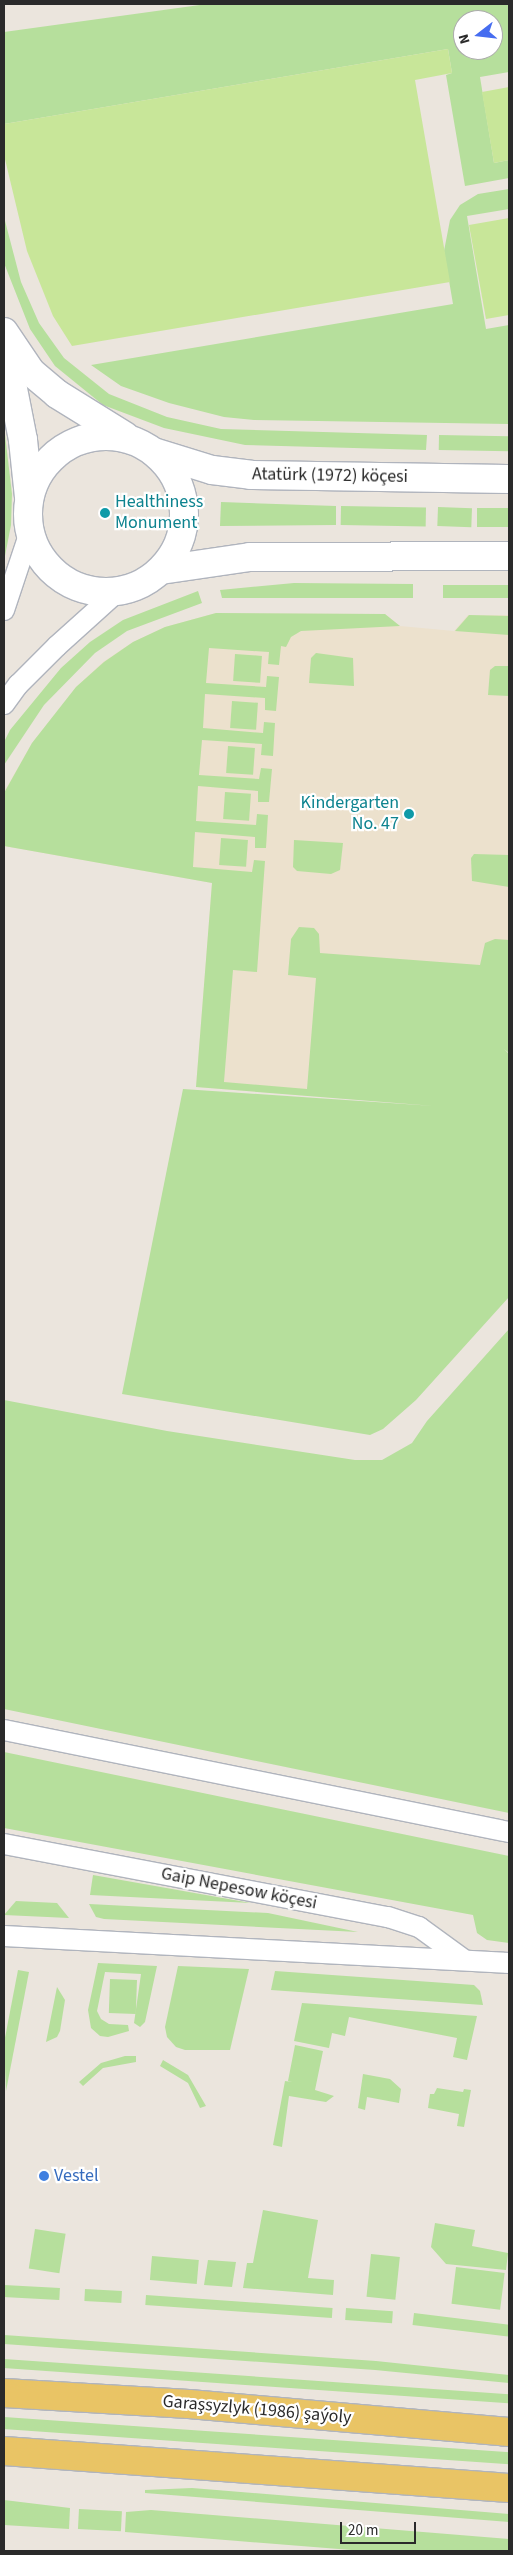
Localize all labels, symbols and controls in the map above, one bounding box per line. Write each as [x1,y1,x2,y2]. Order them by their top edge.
north arrow [453,10,503,60]
text: N [454,32,475,46]
street label: Atatürk (1972) köçesi [252,464,408,488]
place label: Healthiness Monument [115,492,203,534]
marker: Healthiness Monument [99,507,111,519]
place label: Kindergarten No. 47 [301,793,399,836]
marker: Kindergarten No. 47 [403,808,415,820]
street label: Gaip Nepesow köçesi [159,1863,319,1915]
place label: Vestel [54,2165,98,2187]
marker: Vestel [38,2170,50,2182]
street label: Garaşsyzlyk (1986) şaýoly [162,2391,352,2429]
scale bar [343,2512,419,2544]
text: 20 m [348,2520,378,2541]

